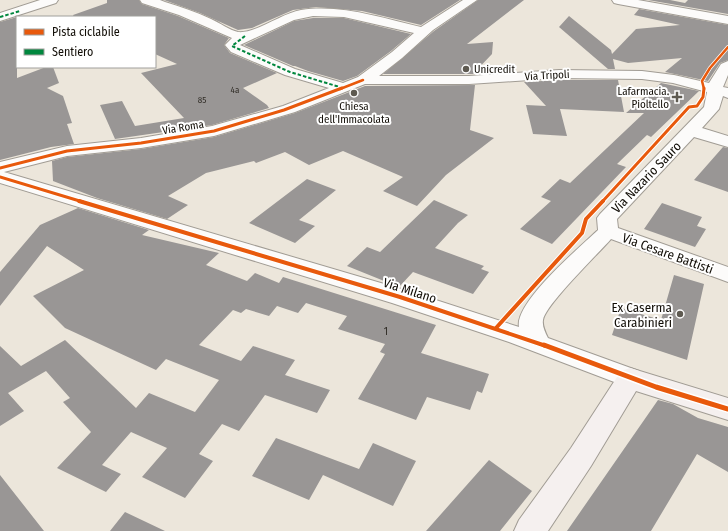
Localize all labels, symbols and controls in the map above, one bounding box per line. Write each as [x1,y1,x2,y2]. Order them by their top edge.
legend [16,16,156,68]
text: Pista ciclabile [52,25,120,39]
text: Sentiero [52,45,93,59]
place label: Unicredit [474,63,515,76]
marker: Unicredit [461,64,471,74]
street label: Via Tripoli [524,68,570,83]
house number: 4a [231,85,240,95]
place label: Lafarmacia. Pioltello [617,85,669,111]
marker: Chiesa dell'Immacolata [349,88,359,98]
marker: Lafarmacia. Pioltello [672,92,682,102]
house number: 85 [198,95,206,105]
place label: Chiesa dell'Immacolata [318,100,390,126]
street label: Via Roma [161,118,205,137]
street label: Via Nazario Sauro [609,138,684,216]
street label: Via Cesare Battisti [620,230,715,277]
street label: Via Milano [381,275,439,306]
place label: Ex Caserma Carabinieri [612,300,672,330]
marker: Ex Caserma Carabinieri [675,309,685,319]
house number: 1 [384,325,388,338]

